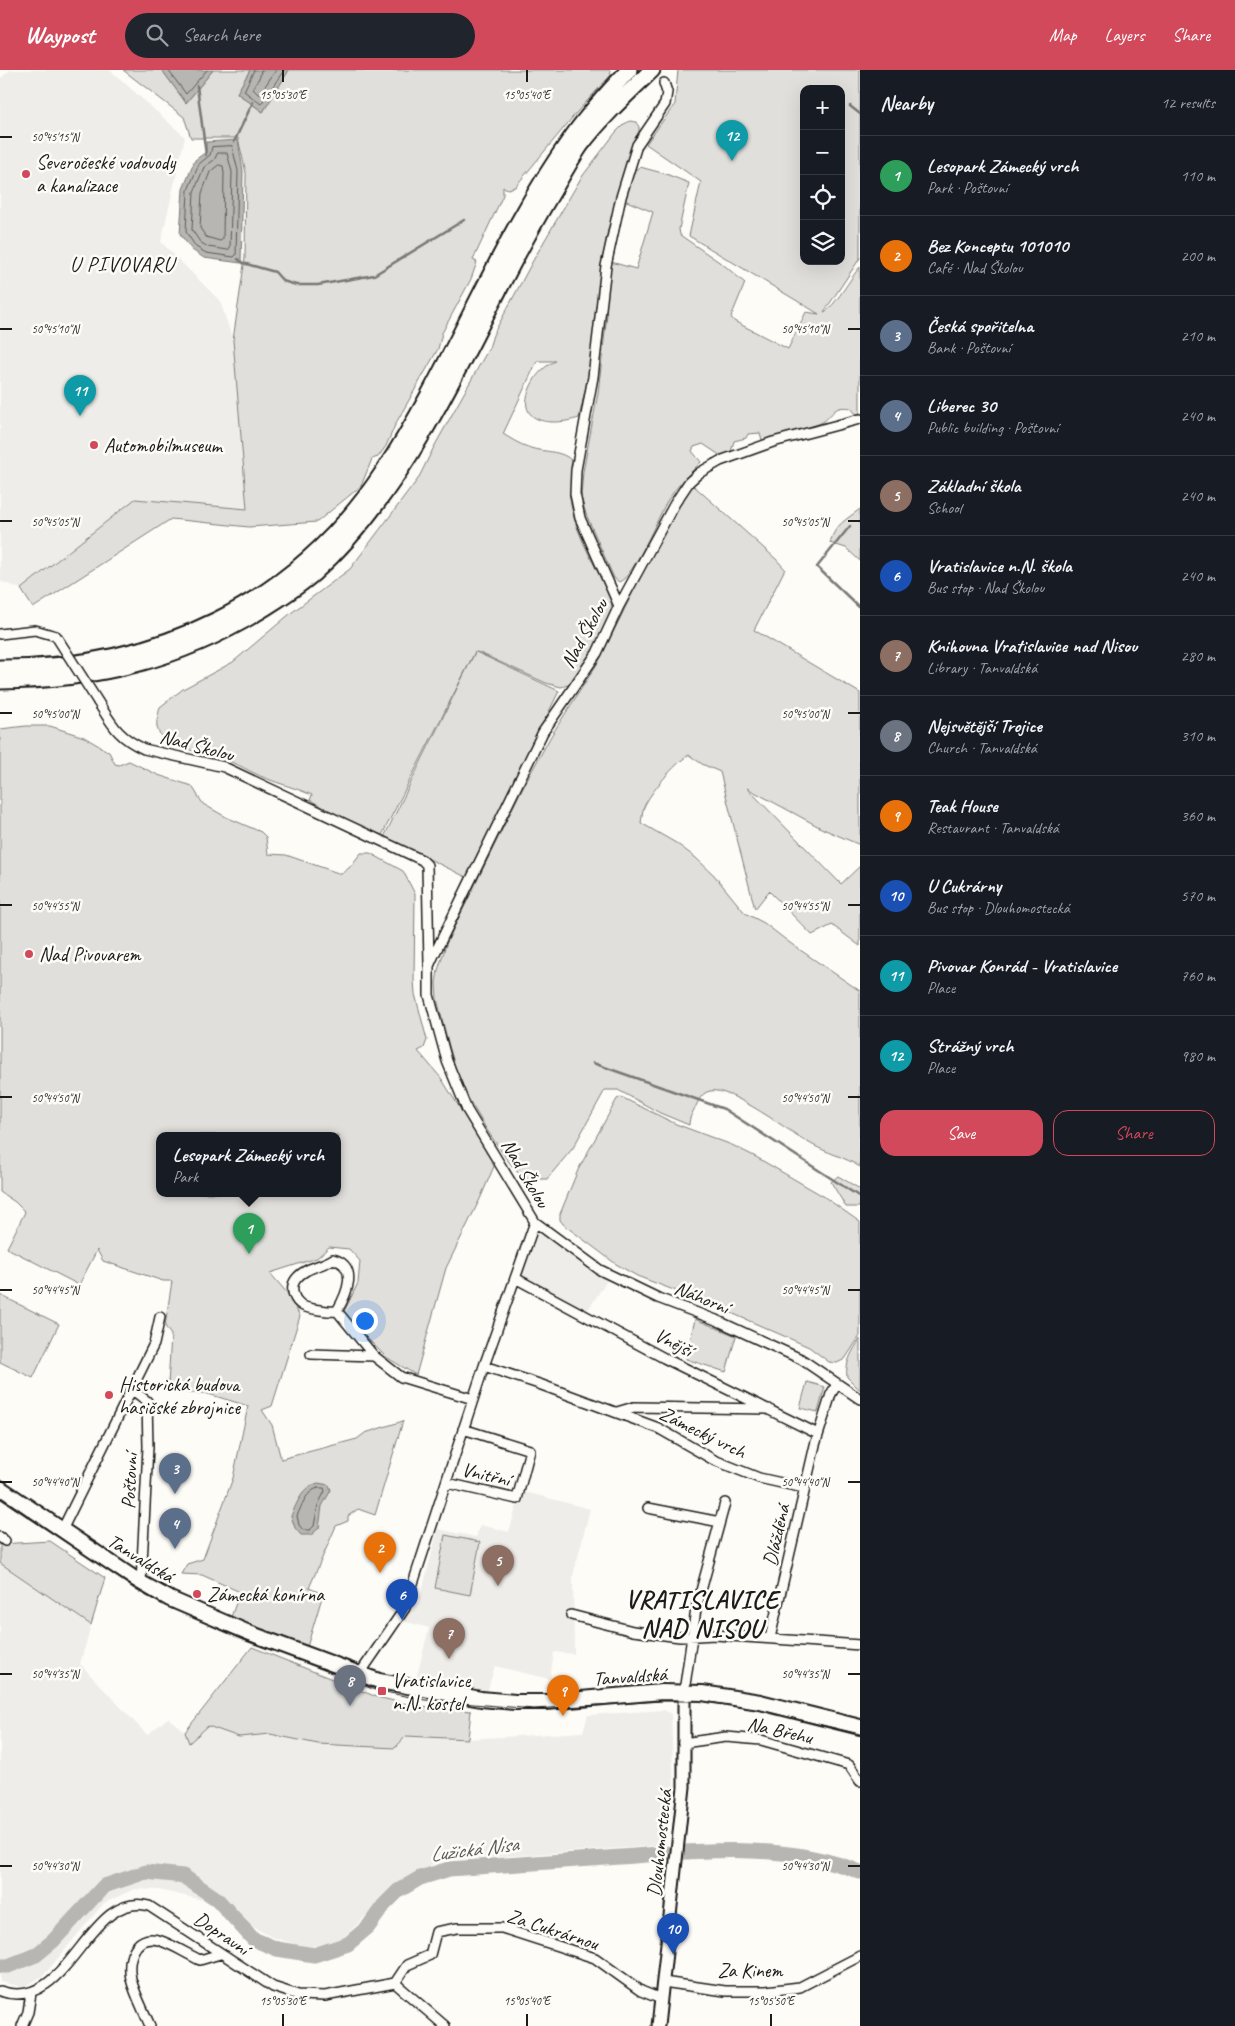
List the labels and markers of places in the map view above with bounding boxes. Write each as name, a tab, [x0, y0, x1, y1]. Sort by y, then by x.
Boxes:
pin: 12	[716, 120, 748, 161]
place label: Severočeské vodovody a kanalizace	[36, 150, 176, 198]
marker: Severočeské vodovody a kanalizace	[20, 168, 32, 180]
pin: 11	[64, 375, 96, 416]
place label: Automobilmuseum	[104, 433, 223, 458]
marker: Automobilmuseum	[88, 439, 100, 451]
place label: Nad Pivovarem	[39, 942, 142, 967]
marker: Nad Pivovarem	[23, 948, 35, 960]
pin: 1	[233, 1213, 265, 1254]
place label: Historická budova hasičské zbrojnice	[119, 1372, 242, 1420]
marker: Historická budova hasičské zbrojnice	[103, 1389, 115, 1401]
pin: 3	[159, 1453, 191, 1494]
pin: 4	[159, 1508, 191, 1549]
pin: 2	[364, 1532, 396, 1573]
pin: 5	[482, 1545, 514, 1586]
pin: 6	[386, 1579, 418, 1620]
place label: Zámecká konírna	[207, 1582, 325, 1607]
marker: Zámecká konírna	[191, 1588, 203, 1600]
pin: 7	[433, 1618, 465, 1659]
pin: 8	[334, 1665, 366, 1706]
place label: Vratislavice n.N. kostel	[392, 1668, 472, 1716]
pin: 9	[547, 1675, 579, 1716]
marker: Vratislavice n.N. kostel	[376, 1685, 388, 1697]
pin: 10	[657, 1913, 689, 1954]

